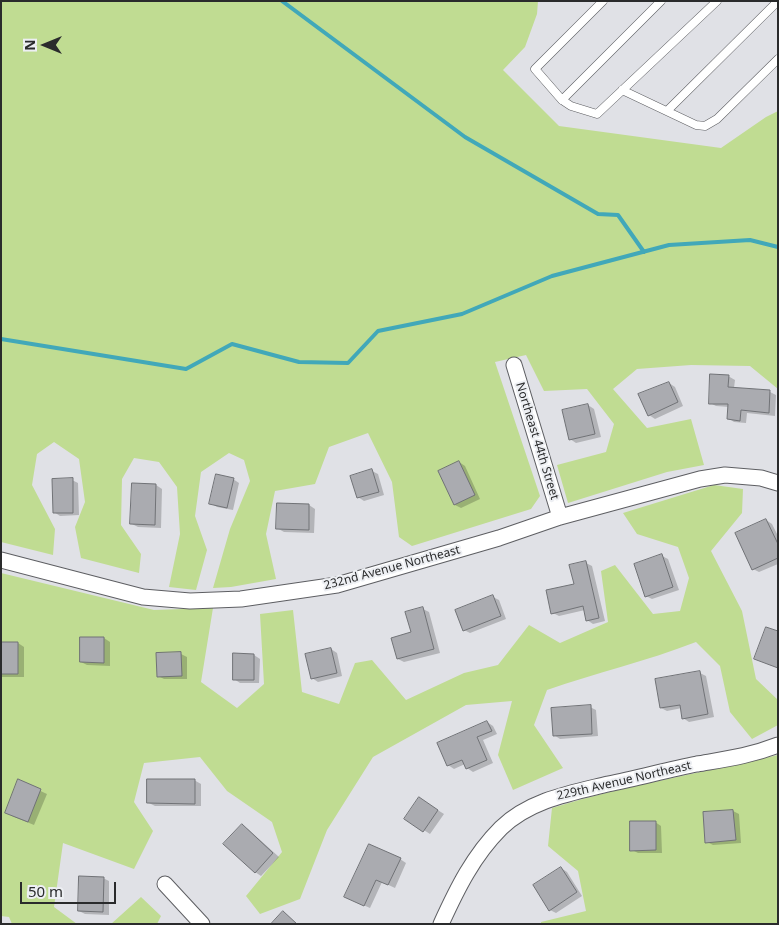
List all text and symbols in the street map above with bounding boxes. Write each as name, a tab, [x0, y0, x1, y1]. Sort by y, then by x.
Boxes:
north arrow	[20, 20, 70, 70]
text: N	[20, 39, 39, 51]
street label: Northeast 44th Street	[512, 381, 562, 501]
street label: 232nd Avenue Northeast	[322, 543, 462, 593]
street label: 229th Avenue Northeast	[555, 759, 693, 803]
scale bar	[22, 872, 119, 904]
text: 50 m	[28, 881, 63, 901]

